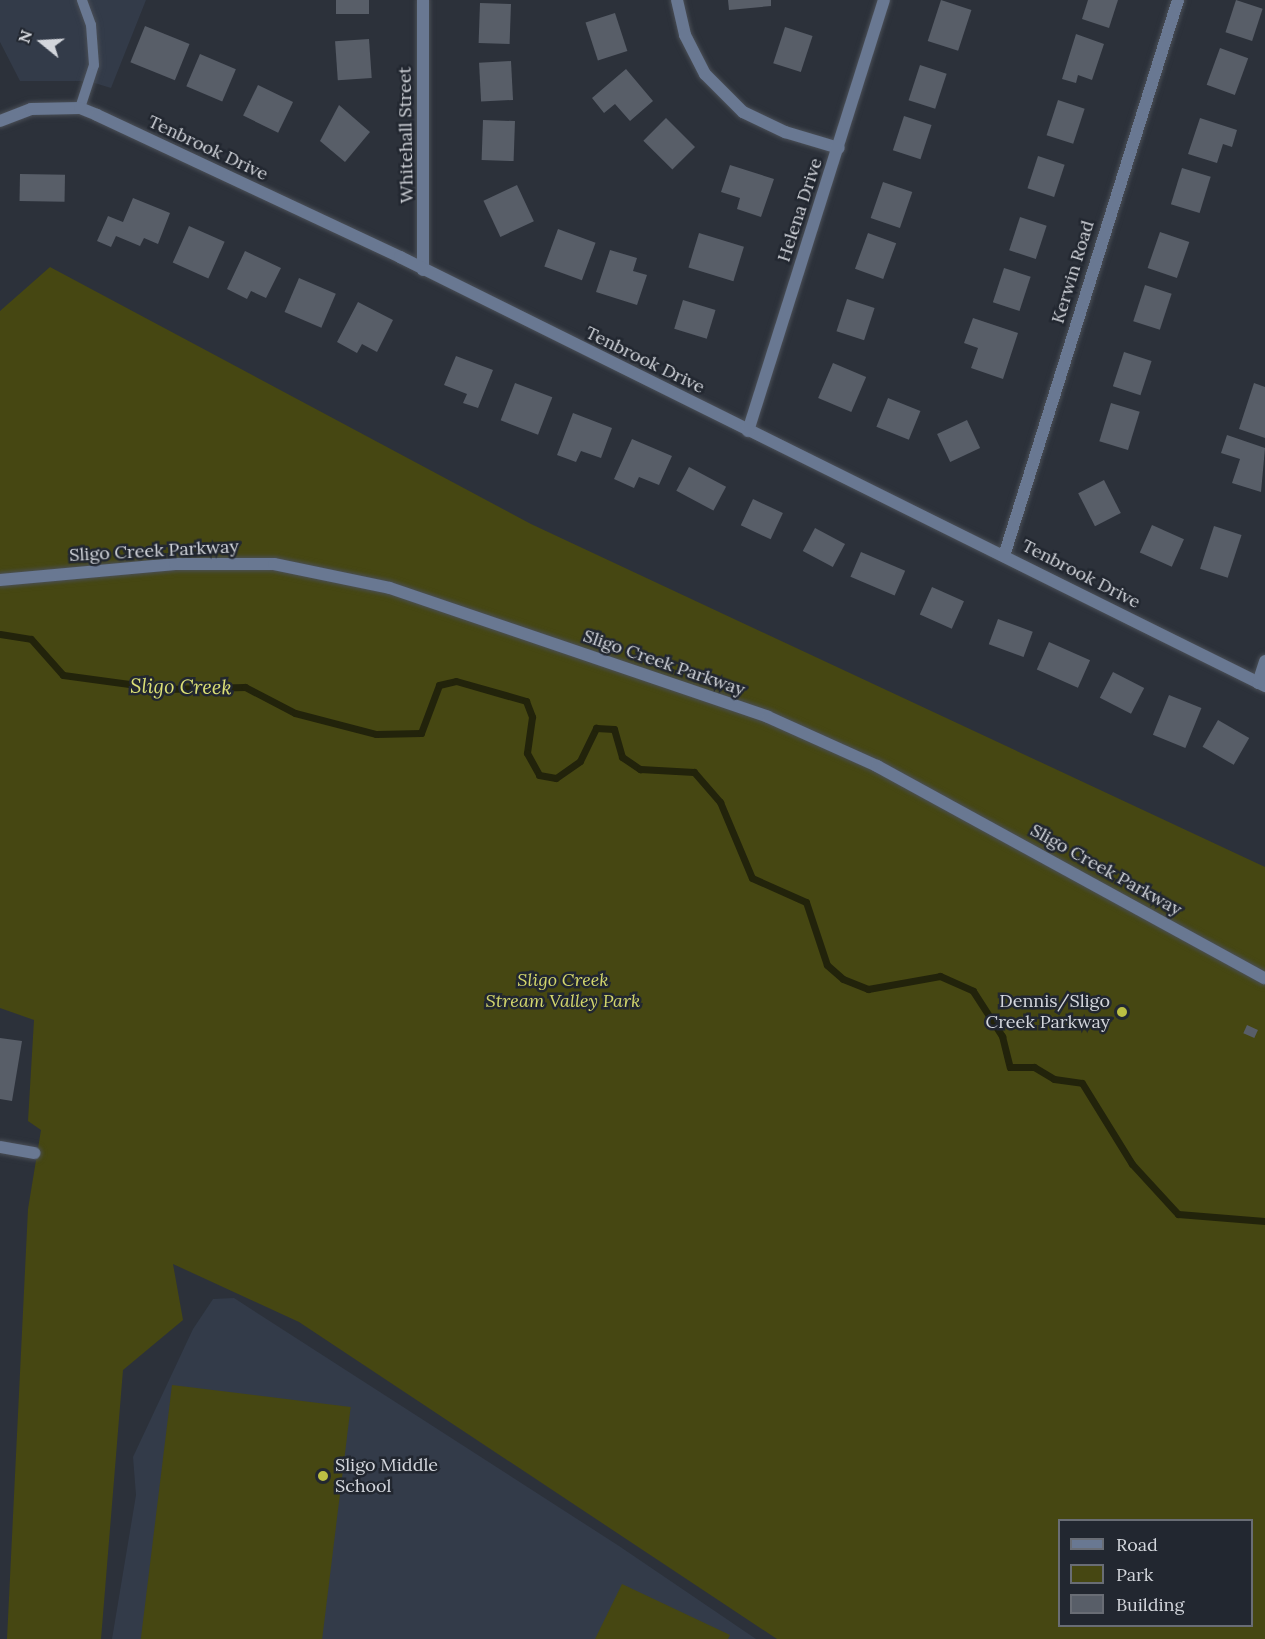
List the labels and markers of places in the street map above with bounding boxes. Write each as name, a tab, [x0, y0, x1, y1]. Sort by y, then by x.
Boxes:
place label: Dennis/Sligo Creek Parkway	[986, 991, 1110, 1034]
marker: Dennis/Sligo Creek Parkway	[1115, 1005, 1129, 1019]
place label: Sligo Middle School	[335, 1455, 438, 1498]
marker: Sligo Middle School	[316, 1469, 330, 1483]

